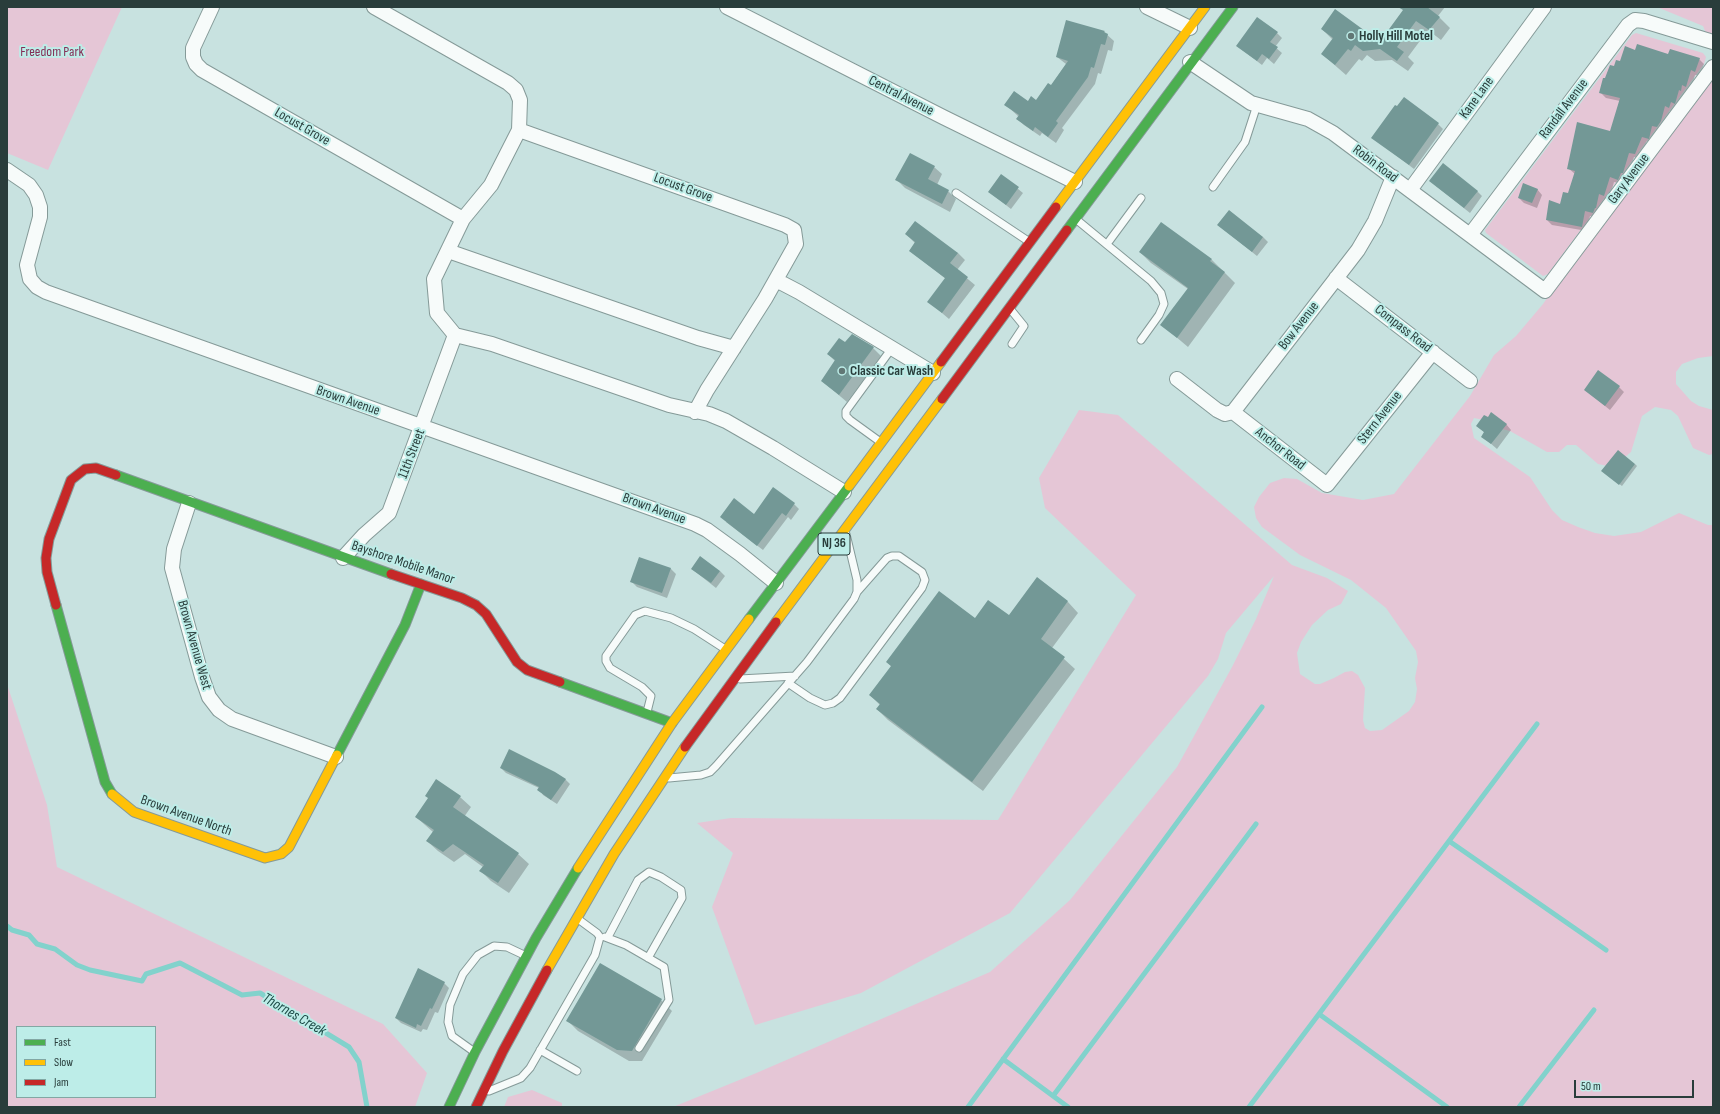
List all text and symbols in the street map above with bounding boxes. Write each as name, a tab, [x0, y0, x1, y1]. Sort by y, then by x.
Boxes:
place label: Holly Hill Motel	[1359, 28, 1433, 44]
marker: Holly Hill Motel	[1346, 31, 1356, 41]
park label: Freedom Park	[20, 44, 84, 60]
street label: Central Avenue	[866, 72, 936, 120]
street label: Kane Lane	[1456, 74, 1498, 122]
street label: Randall Avenue	[1536, 76, 1592, 142]
street label: Locust Grove	[271, 104, 333, 150]
street label: Robin Road	[1349, 142, 1401, 186]
street label: Gary Avenue	[1605, 151, 1653, 207]
street label: Locust Grove	[651, 170, 715, 206]
street label: Bow Avenue	[1275, 299, 1323, 353]
street label: Compass Road	[1371, 301, 1435, 357]
place label: Classic Car Wash	[850, 363, 933, 379]
marker: Classic Car Wash	[837, 366, 847, 376]
street label: Brown Avenue	[314, 382, 382, 420]
street label: Stern Avenue	[1354, 388, 1406, 448]
street label: Anchor Road	[1251, 424, 1309, 474]
street label: 11th Street	[395, 427, 429, 481]
street label: Brown Avenue	[620, 490, 688, 528]
road number: NJ 36	[818, 533, 850, 555]
street label: Bayshore Mobile Manor	[349, 537, 457, 589]
street label: Brown Avenue West	[173, 598, 215, 692]
street label: Brown Avenue North	[138, 792, 234, 840]
water label: Thornes Creek	[259, 990, 329, 1040]
legend	[16, 1026, 156, 1098]
text: Fast	[54, 1035, 71, 1050]
text: Slow	[54, 1055, 73, 1070]
scale bar	[1576, 1072, 1696, 1098]
text: Jam	[54, 1075, 69, 1090]
text: 50 m	[1581, 1079, 1601, 1094]

